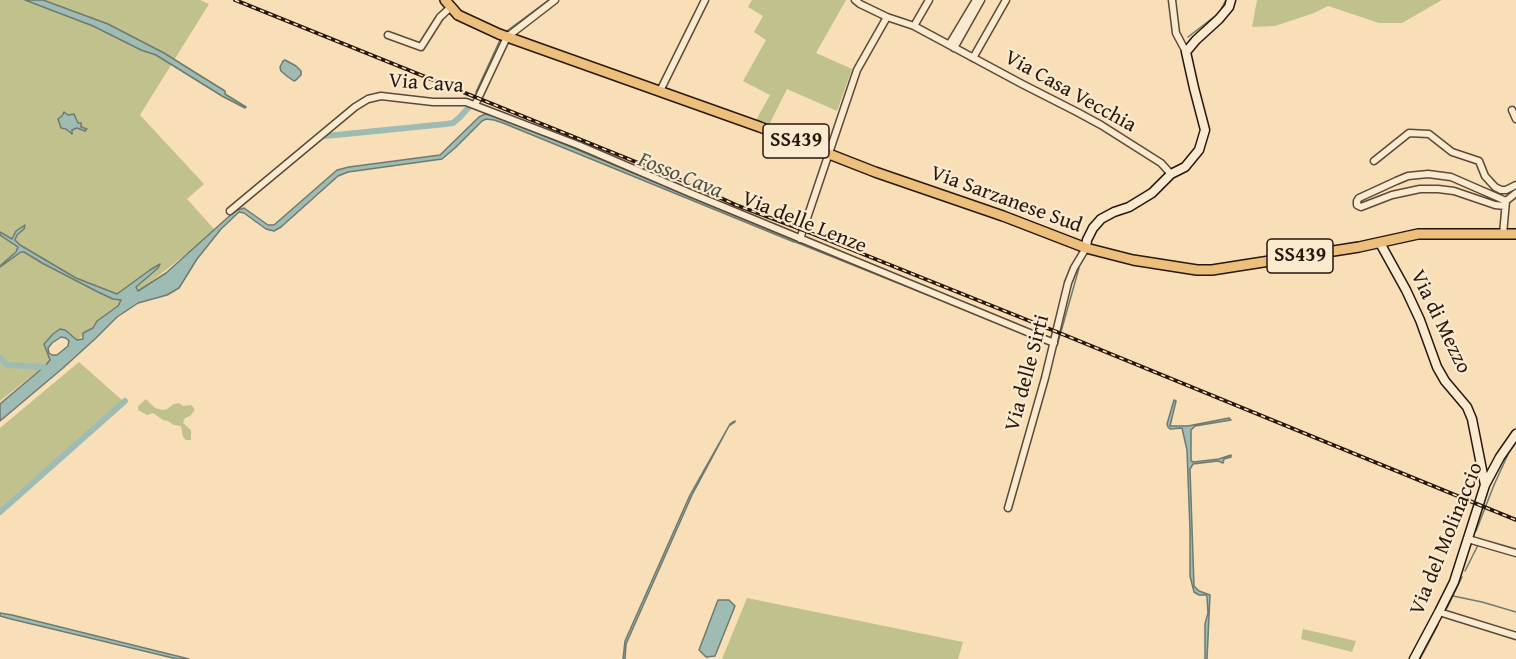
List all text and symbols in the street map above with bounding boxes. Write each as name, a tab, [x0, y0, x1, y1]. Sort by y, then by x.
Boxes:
street label: Via Casa Vecchia	[1000, 45, 1140, 139]
street label: Via Cava	[388, 69, 464, 99]
road number: SS439	[763, 124, 829, 158]
water label: Fosso Cava	[634, 147, 726, 205]
street label: Via Sarzanese Sud	[927, 161, 1085, 239]
street label: Via delle Lenze	[738, 187, 870, 259]
road number: SS439	[1267, 239, 1333, 273]
street label: Via di Mezzo	[1404, 266, 1476, 378]
street label: Via delle Sirti	[1000, 312, 1056, 434]
street label: Via del Molinaccio	[1405, 459, 1489, 619]

